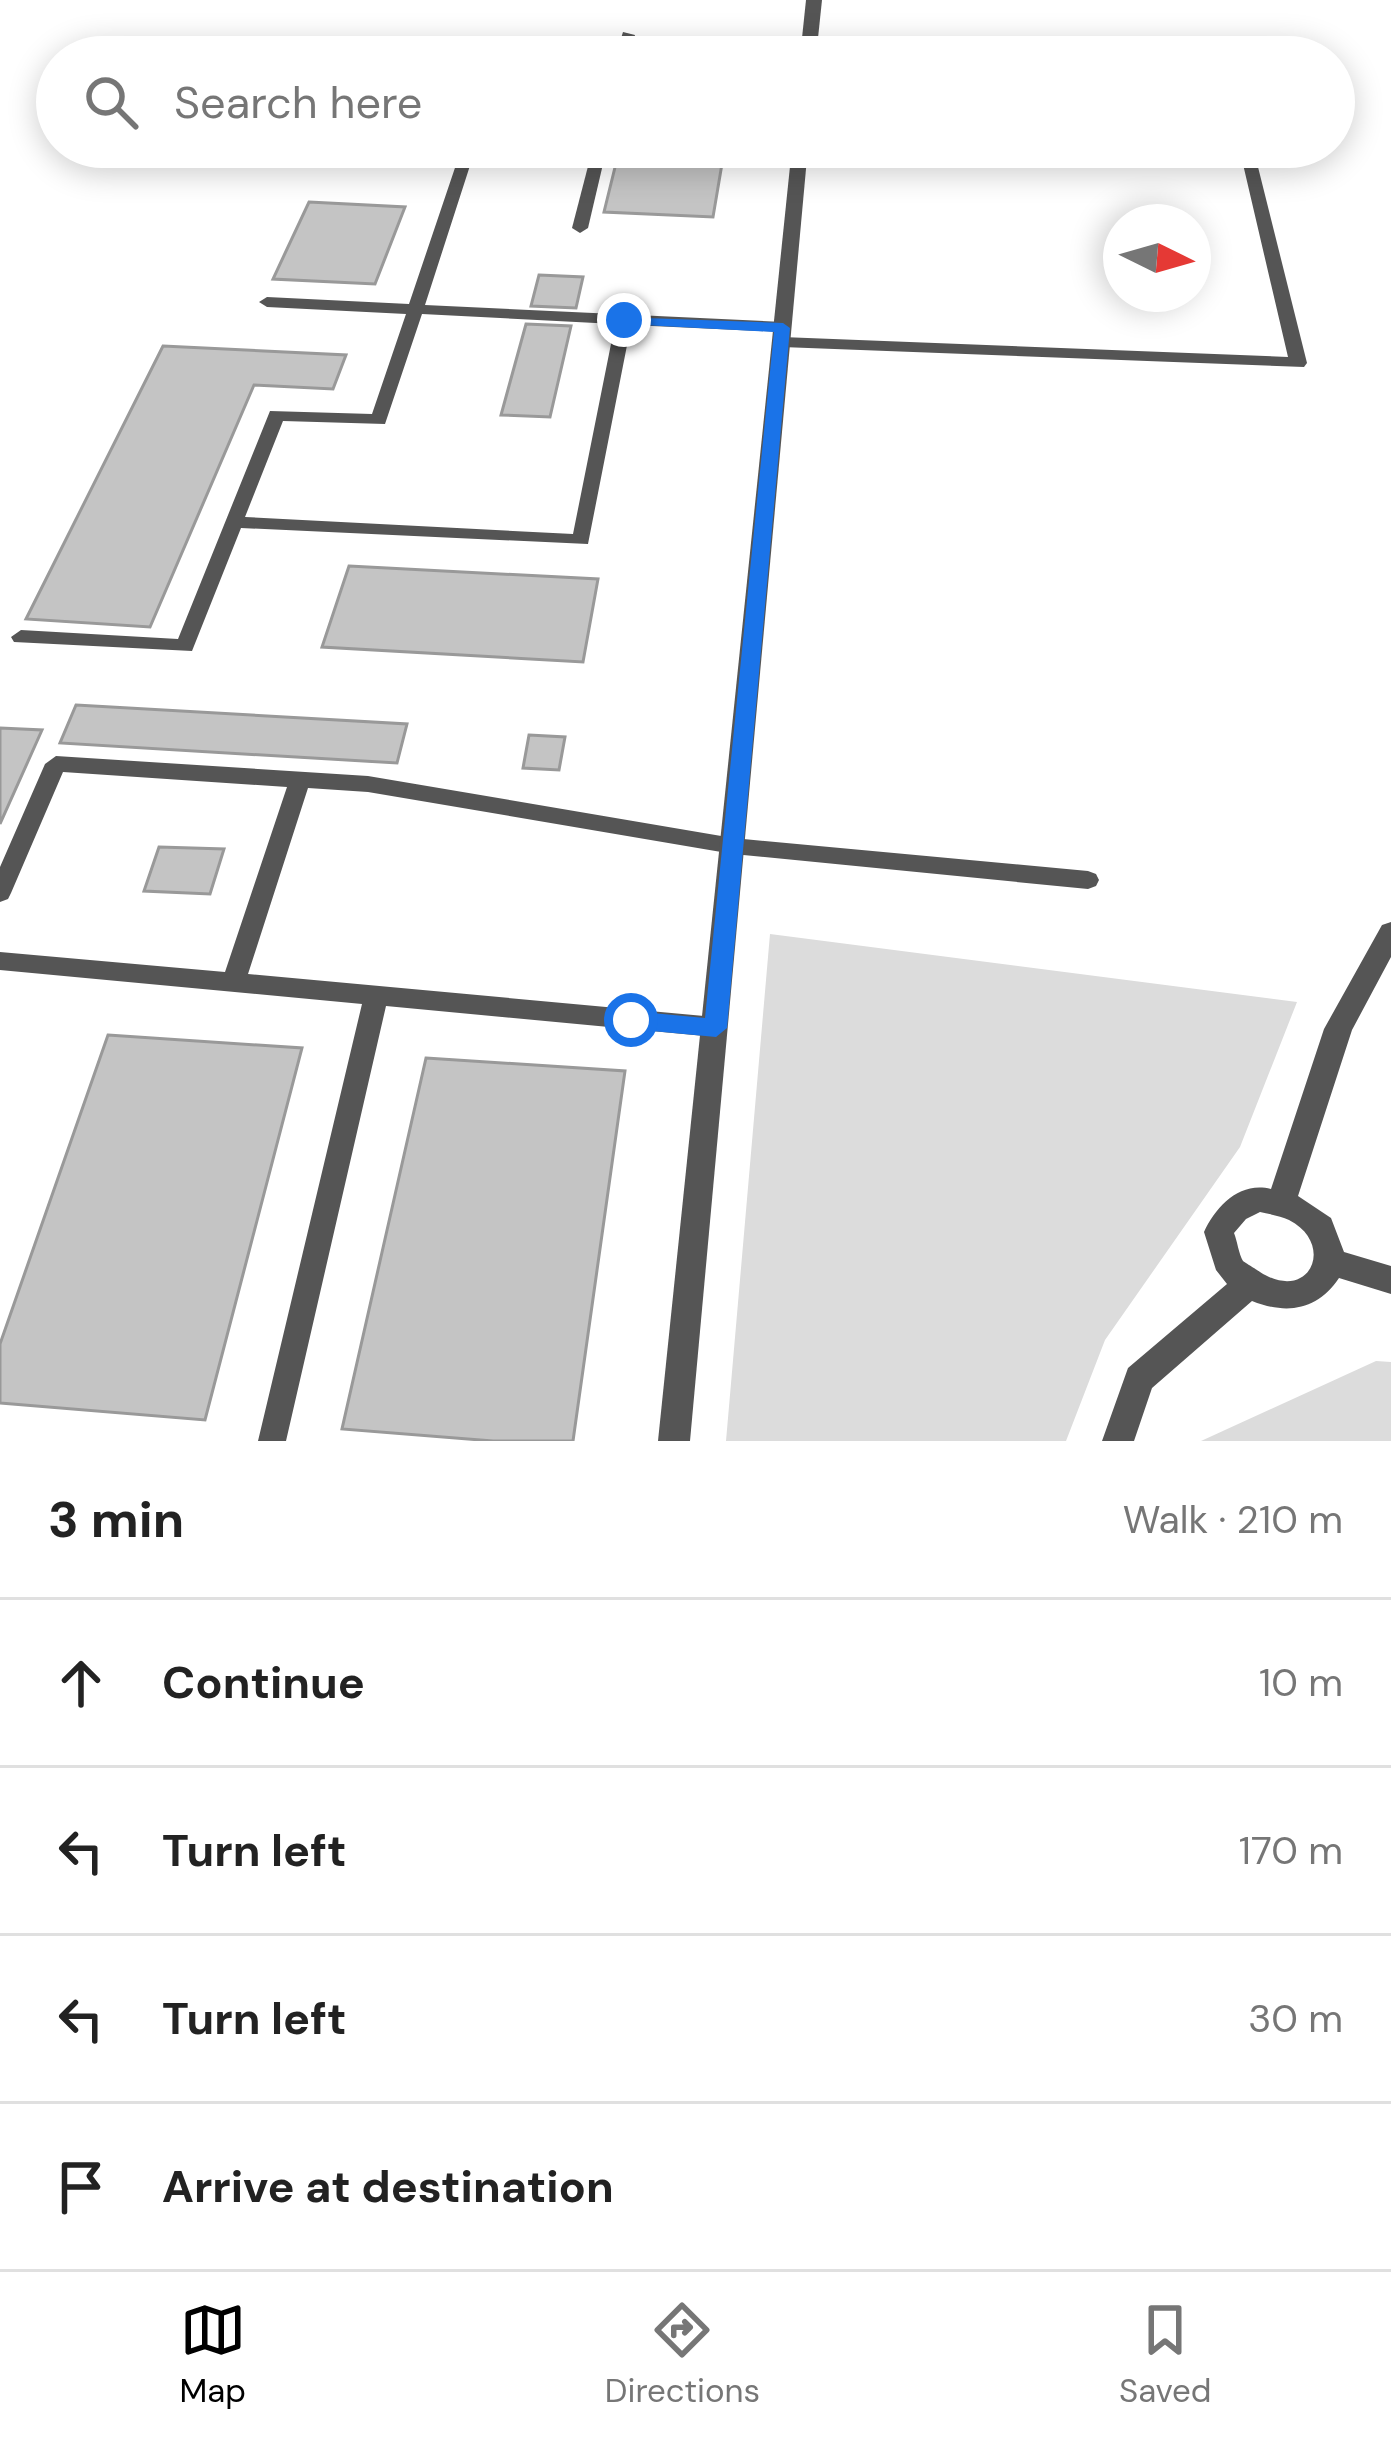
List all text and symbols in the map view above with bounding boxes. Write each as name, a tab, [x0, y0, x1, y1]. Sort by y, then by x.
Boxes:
search box	[36, 36, 1355, 168]
icon: search	[78, 69, 144, 135]
text: Search here	[174, 73, 422, 132]
north arrow	[1103, 204, 1211, 312]
route end	[597, 293, 651, 347]
route start	[604, 993, 658, 1047]
text: 3 min	[48, 1486, 184, 1553]
text: Walk · 210 m	[1123, 1494, 1343, 1545]
icon: ahead	[48, 1650, 114, 1716]
text: Continue	[162, 1653, 365, 1712]
text: 10 m	[1259, 1657, 1343, 1708]
icon: left	[48, 1818, 114, 1884]
text: Turn left	[162, 1821, 346, 1880]
text: 170 m	[1239, 1825, 1343, 1876]
icon: left	[48, 1986, 114, 2052]
text: Turn left	[162, 1989, 346, 2048]
text: 30 m	[1248, 1993, 1343, 2044]
icon: arrive	[48, 2154, 114, 2220]
text: Arrive at destination	[162, 2157, 614, 2216]
tab: Map	[179, 2297, 246, 2412]
tab: Directions	[605, 2297, 760, 2412]
tab: Saved	[1119, 2297, 1212, 2412]

